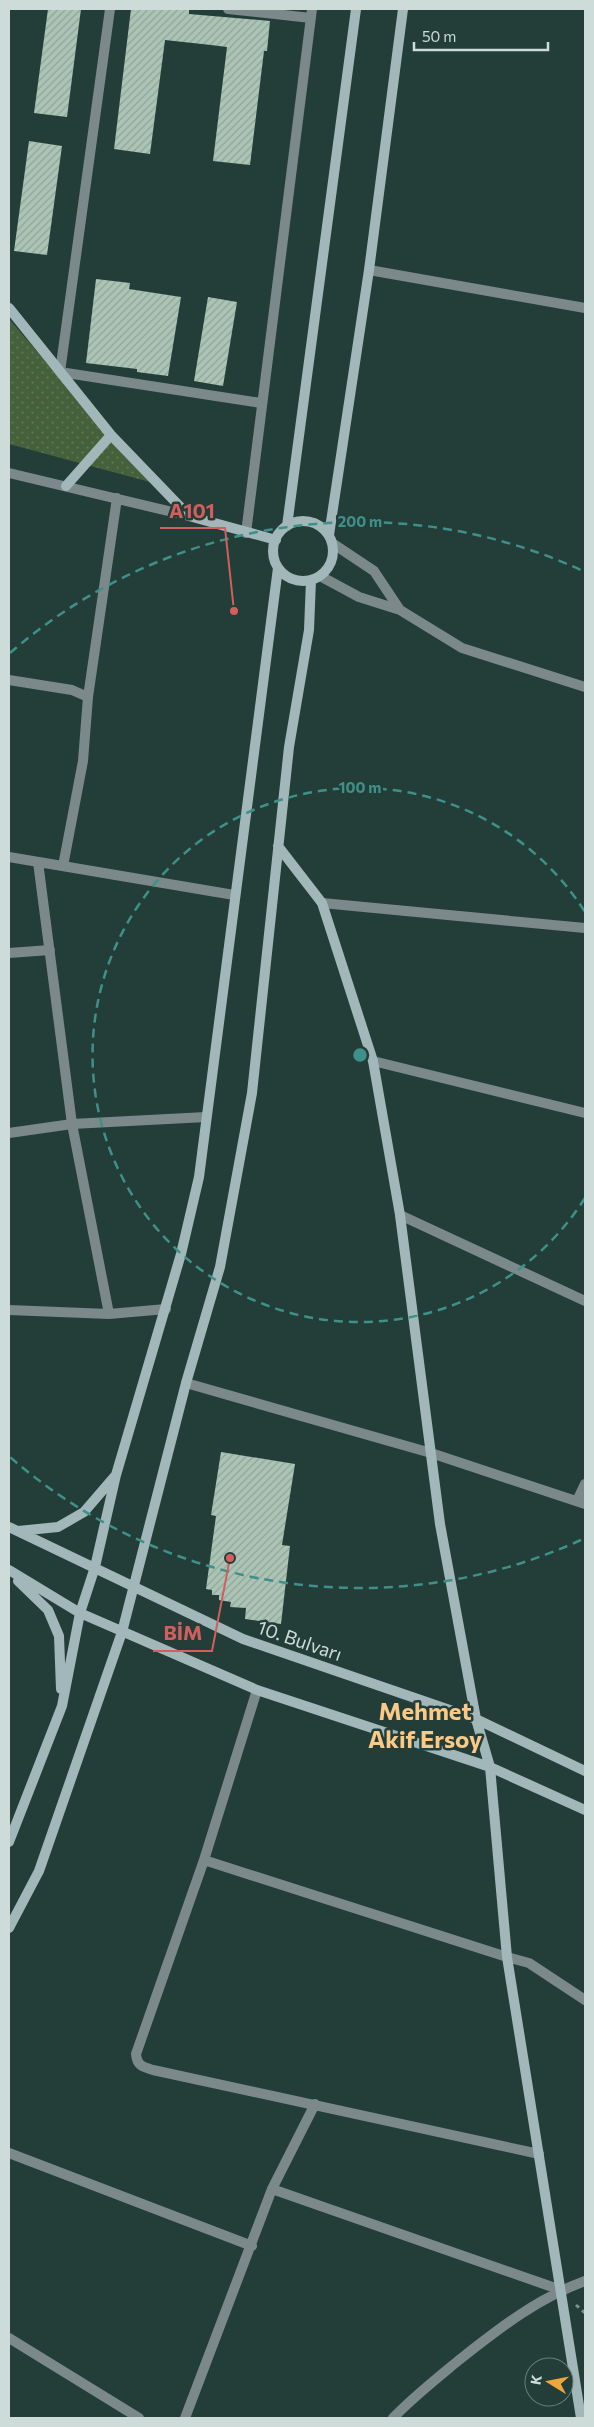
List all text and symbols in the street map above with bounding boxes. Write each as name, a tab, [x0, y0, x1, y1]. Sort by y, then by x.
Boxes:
scale bar	[414, 20, 548, 52]
text: 50 m	[422, 27, 456, 45]
callout: A101	[160, 493, 225, 528]
text: A101	[169, 498, 215, 522]
text: 200 m	[338, 512, 382, 530]
text: 100 m	[339, 778, 381, 796]
centre of rings	[351, 1046, 369, 1064]
street label: 10. Bulvarı	[255, 1615, 345, 1665]
callout: BİM	[153, 1616, 212, 1651]
text: BİM	[164, 1620, 202, 1644]
district label: Mehmet Akif Ersoy	[368, 1696, 482, 1753]
north arrow	[524, 2357, 574, 2407]
text: K	[526, 2373, 545, 2386]

